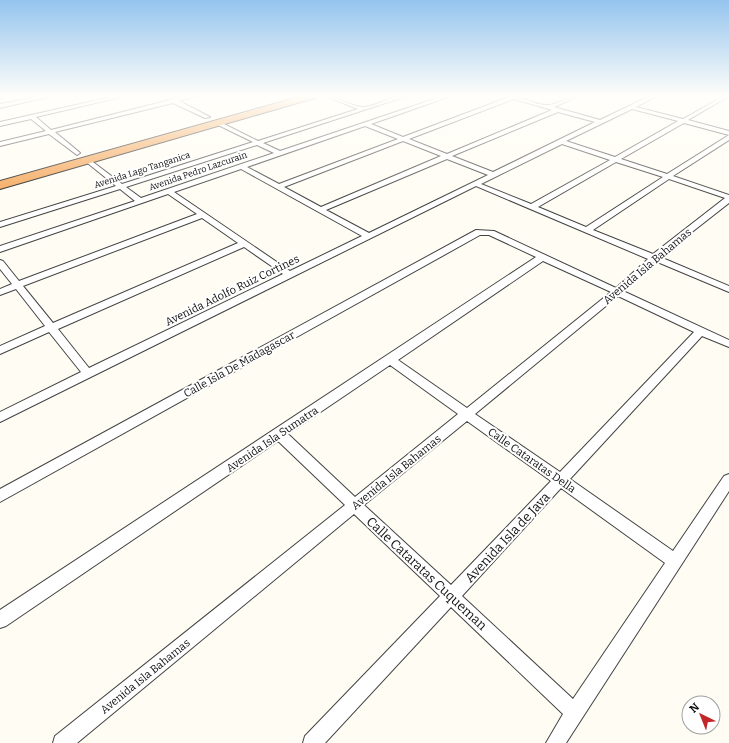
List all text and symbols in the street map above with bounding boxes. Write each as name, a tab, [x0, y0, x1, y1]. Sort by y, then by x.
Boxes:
street label: Avenida Pedro Lazcurain	[148, 149, 249, 193]
street label: Avenida Lago Tanganica	[93, 150, 191, 190]
street label: Avenida Isla Bahamas	[600, 226, 694, 307]
street label: Avenida Adolfo Ruiz Cortines	[163, 252, 301, 329]
street label: Calle Isla De Madagascar	[181, 328, 297, 400]
street label: Avenida Isla Sumatra	[224, 404, 321, 475]
street label: Calle Cataratas Della	[485, 425, 578, 496]
street label: Avenida Isla Bahamas	[349, 432, 444, 512]
street label: Avenida Isla de Java	[462, 489, 553, 585]
street label: Calle Cataratas Cuqueman	[363, 514, 490, 634]
street label: Avenida Isla Bahamas	[98, 636, 193, 716]
north arrow	[681, 695, 721, 735]
text: N	[687, 700, 702, 716]

